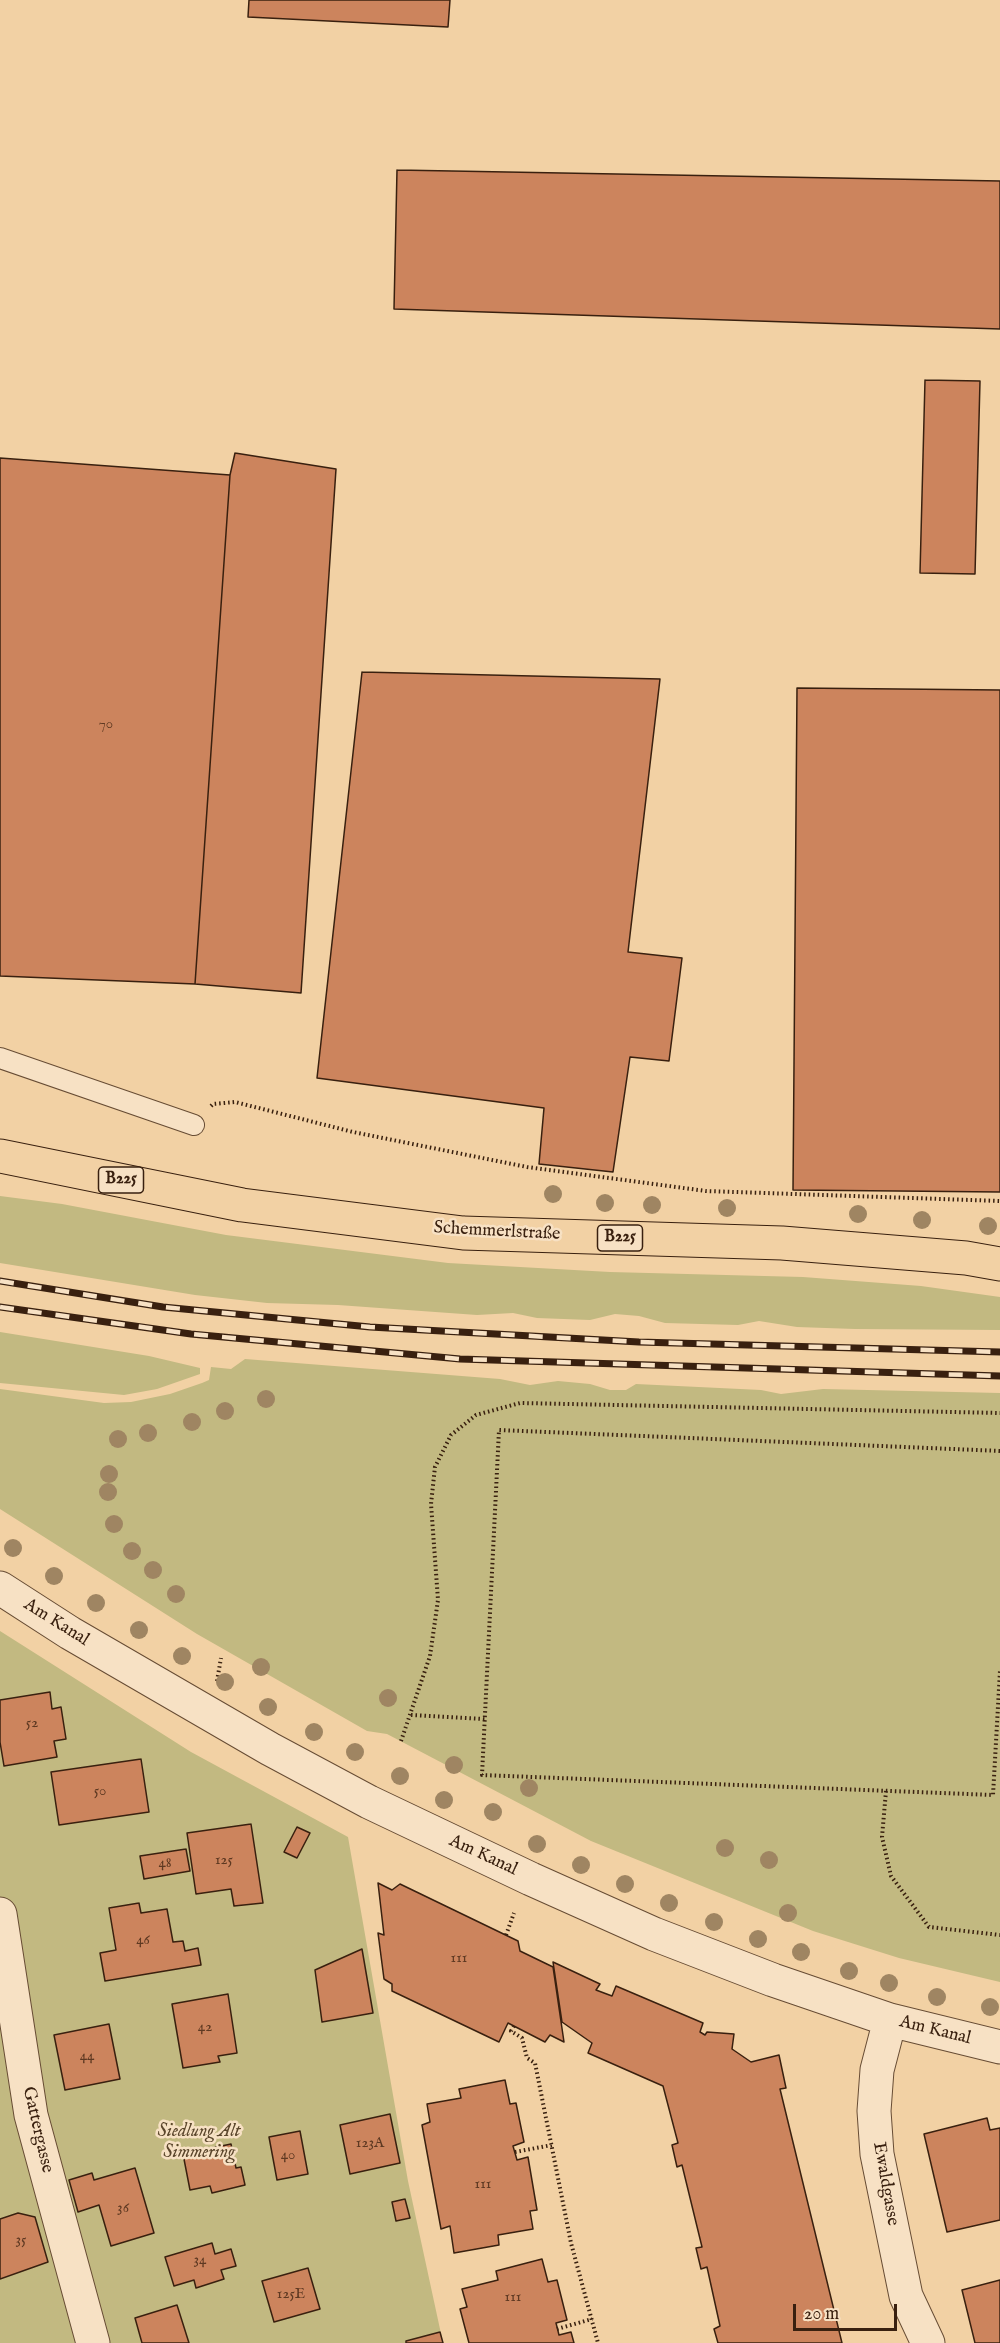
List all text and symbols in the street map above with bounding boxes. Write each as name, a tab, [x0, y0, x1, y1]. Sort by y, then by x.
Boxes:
house number: 70	[99, 716, 113, 734]
road number: B225	[98, 1167, 144, 1193]
street label: Schemmerlstraße	[433, 1218, 561, 1246]
road number: B225	[598, 1225, 642, 1251]
street label: Am Kanal	[19, 1594, 93, 1652]
house number: 52	[26, 1715, 38, 1733]
house number: 50	[94, 1783, 106, 1801]
street label: Am Kanal	[445, 1831, 521, 1881]
house number: 125	[215, 1852, 233, 1870]
house number: 48	[158, 1855, 172, 1873]
house number: 46	[136, 1932, 150, 1950]
house number: 111	[451, 1950, 467, 1968]
street label: Am Kanal	[897, 2012, 973, 2050]
house number: 42	[198, 2019, 212, 2037]
house number: 44	[80, 2048, 94, 2066]
street label: Gattergasse	[17, 2085, 57, 2175]
park label: Siedlung Alt Simmering	[158, 2121, 240, 2164]
house number: 123A	[356, 2135, 384, 2153]
street label: Ewaldgasse	[867, 2140, 903, 2228]
house number: 40	[281, 2147, 295, 2165]
house number: 111	[475, 2176, 491, 2194]
house number: 36	[117, 2200, 129, 2218]
house number: 35	[15, 2232, 27, 2250]
house number: 34	[194, 2252, 206, 2270]
house number: 125E	[277, 2286, 305, 2304]
house number: 111	[505, 2289, 521, 2307]
scale bar	[796, 2292, 900, 2330]
text: 20 m	[804, 2303, 839, 2326]

